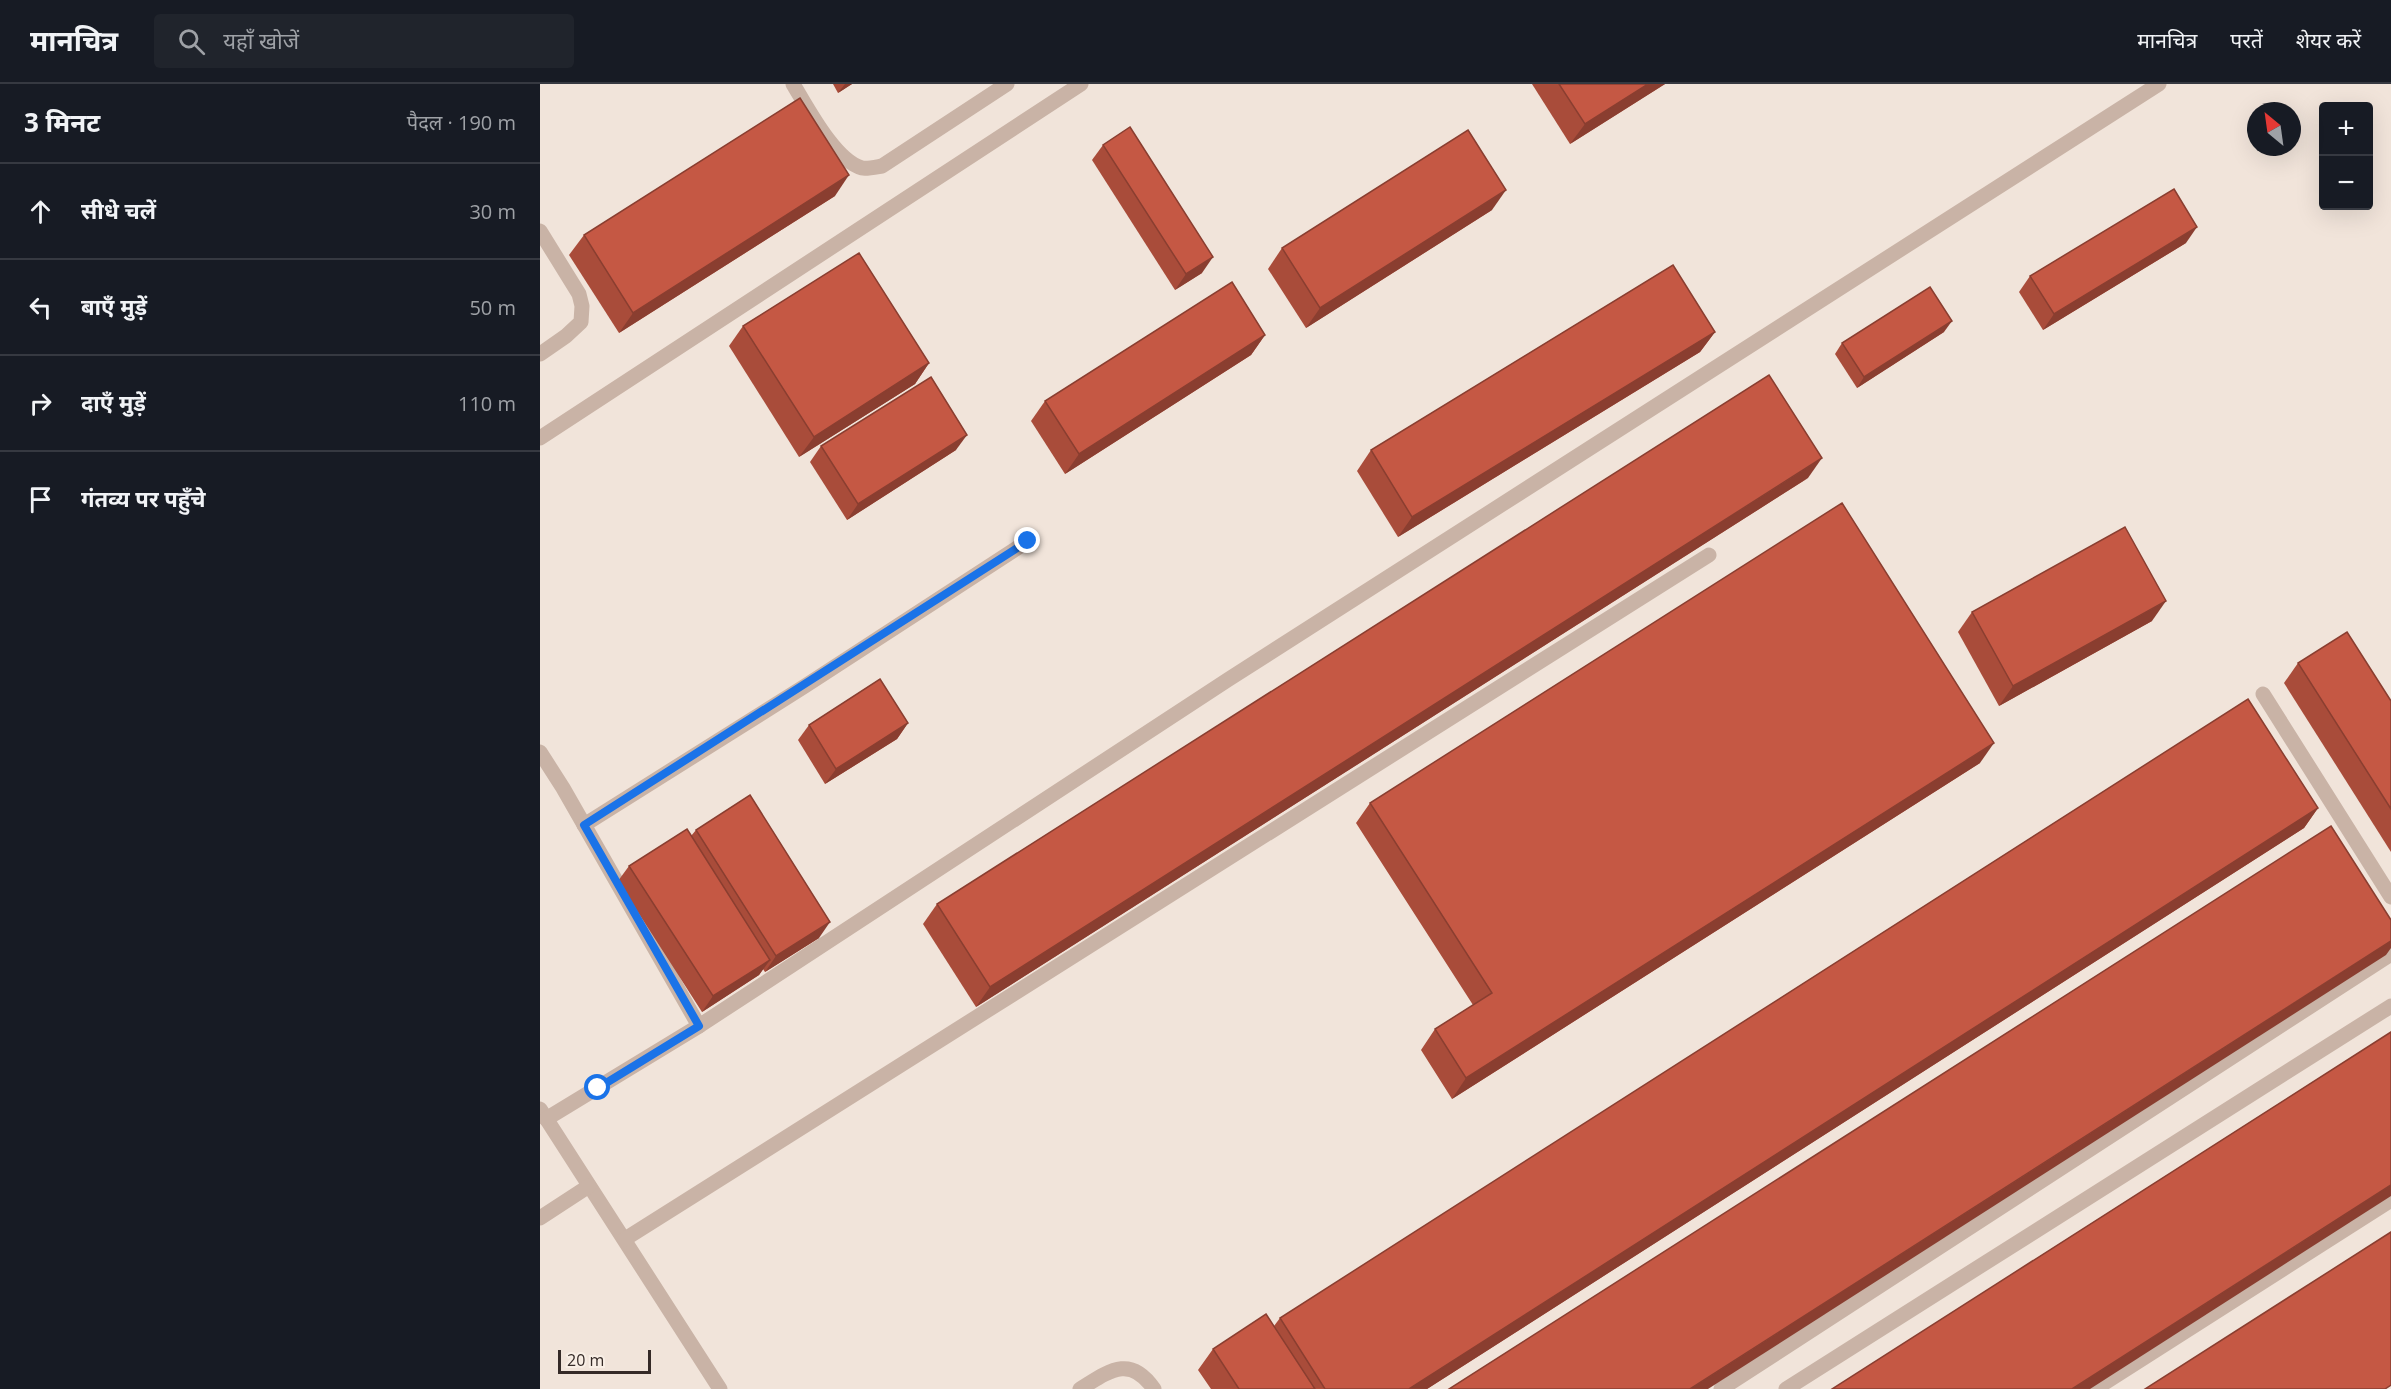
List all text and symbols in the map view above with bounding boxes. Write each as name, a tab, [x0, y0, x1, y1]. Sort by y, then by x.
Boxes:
search box	[154, 14, 574, 68]
text: मानचित्र	[30, 21, 118, 59]
icon: search	[175, 25, 208, 58]
text: यहाँ खोजें	[223, 25, 299, 55]
text: मानचित्र	[2137, 26, 2197, 54]
text: परतें	[2230, 26, 2263, 54]
text: शेयर करें	[2296, 26, 2361, 54]
north arrow	[2247, 102, 2301, 156]
map controls	[2319, 102, 2373, 210]
button: +	[2319, 102, 2373, 156]
text: 3 मिनट	[24, 104, 100, 140]
text: पैदल · 190 m	[407, 109, 516, 136]
button: −	[2319, 156, 2373, 210]
icon: ahead	[24, 195, 57, 228]
text: सीधे चलें	[81, 195, 156, 225]
text: 30 m	[469, 198, 516, 225]
icon: left	[24, 291, 57, 324]
text: बाएँ मुड़ें	[81, 291, 147, 321]
text: 50 m	[469, 294, 516, 321]
icon: right	[24, 387, 57, 420]
text: दाएँ मुड़ें	[81, 387, 146, 417]
text: 110 m	[458, 390, 516, 417]
icon: arrive	[24, 483, 57, 516]
text: गंतव्य पर पहुँचे	[81, 483, 206, 513]
route end	[1014, 527, 1040, 553]
route start	[584, 1074, 610, 1100]
scale bar	[558, 1347, 651, 1374]
text: 20 m	[567, 1349, 604, 1371]

